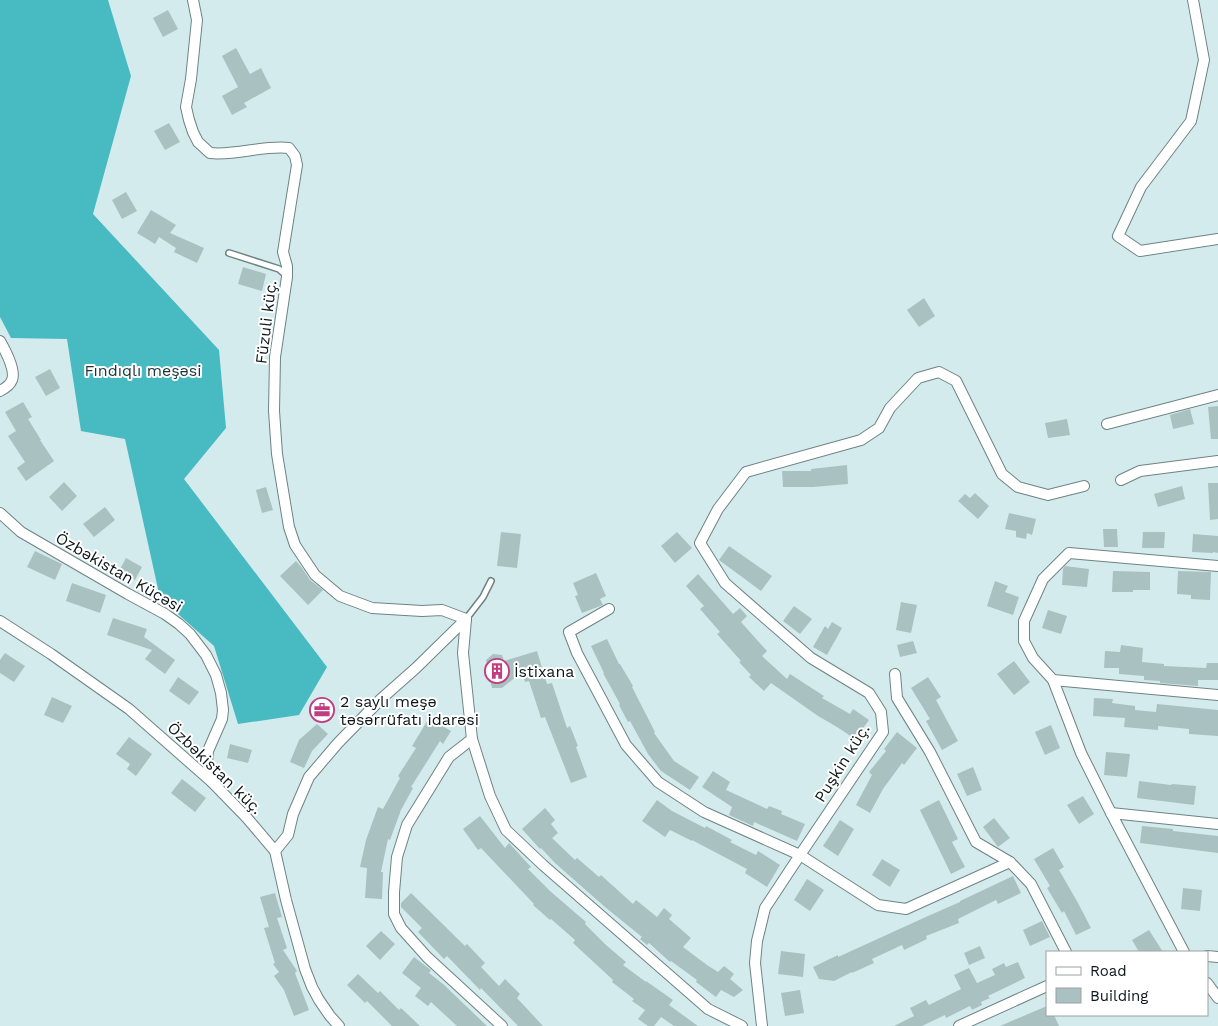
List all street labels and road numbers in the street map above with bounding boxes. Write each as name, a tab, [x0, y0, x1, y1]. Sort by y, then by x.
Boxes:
street label: Füzuli küç.	[251, 279, 281, 365]
street label: Özbəkistan Küçəsi	[52, 528, 186, 616]
street label: Özbəkistan küç.	[164, 718, 266, 818]
street label: Puşkin küç.	[810, 720, 874, 806]

